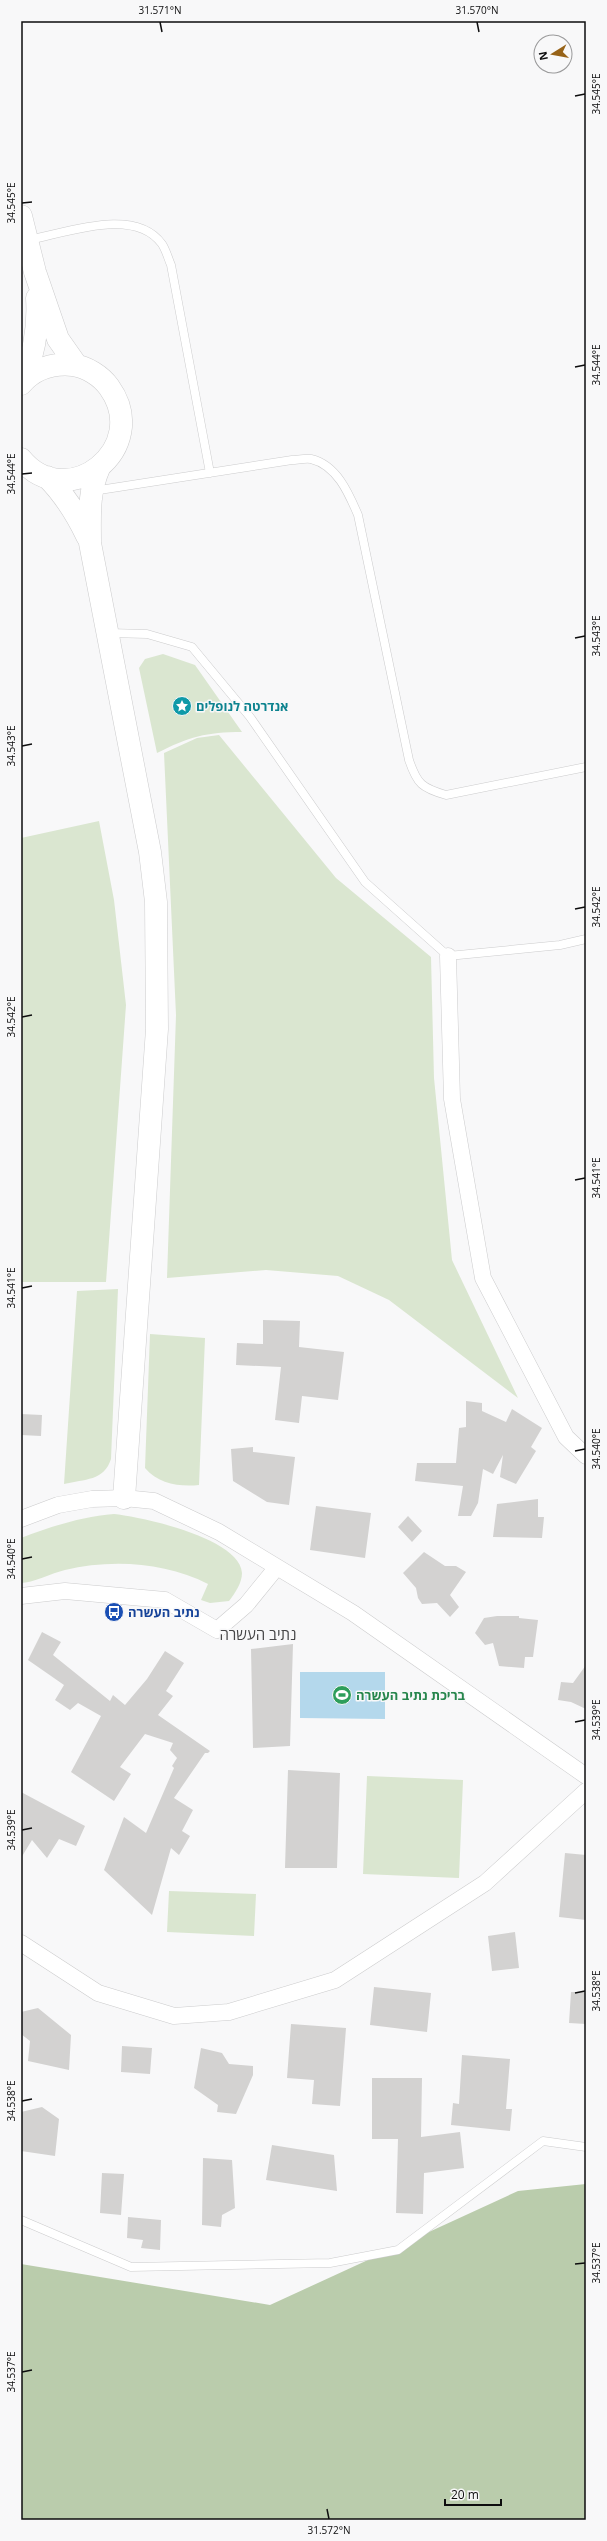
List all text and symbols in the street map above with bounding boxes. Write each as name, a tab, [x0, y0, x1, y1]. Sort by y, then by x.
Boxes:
text: 31.571°N	[138, 3, 182, 17]
text: 31.570°N	[455, 3, 499, 17]
north arrow	[533, 34, 573, 74]
text: N	[534, 50, 551, 62]
text: 34.545°E	[589, 73, 603, 115]
text: 34.545°E	[4, 182, 18, 224]
text: 34.544°E	[589, 344, 603, 386]
text: 34.544°E	[4, 453, 18, 495]
text: 34.543°E	[589, 615, 603, 657]
place icon: אנדרטה לנופלים	[171, 695, 193, 717]
place label: אנדרטה לנופלים	[196, 697, 288, 715]
text: 34.543°E	[4, 725, 18, 767]
text: 34.542°E	[589, 886, 603, 928]
text: 34.542°E	[4, 996, 18, 1038]
text: 34.541°E	[589, 1157, 603, 1199]
text: 34.541°E	[4, 1267, 18, 1309]
text: 34.540°E	[589, 1428, 603, 1470]
text: 34.540°E	[4, 1538, 18, 1580]
bus stop icon: נתיב העשרה	[103, 1601, 125, 1623]
place label: נתיב העשרה	[128, 1603, 200, 1621]
district label: נתיב העשרה	[219, 1624, 297, 1644]
sports icon: בריכת נתיב העשרה	[331, 1684, 353, 1706]
place label: בריכת נתיב העשרה	[356, 1686, 465, 1704]
text: 34.539°E	[589, 1699, 603, 1741]
text: 34.539°E	[4, 1809, 18, 1851]
text: 34.538°E	[589, 1970, 603, 2012]
text: 34.538°E	[4, 2080, 18, 2122]
text: 34.537°E	[589, 2242, 603, 2284]
text: 34.537°E	[4, 2351, 18, 2393]
scale bar	[445, 2481, 501, 2507]
text: 20 m	[451, 2486, 479, 2503]
text: 31.572°N	[307, 2523, 351, 2537]

